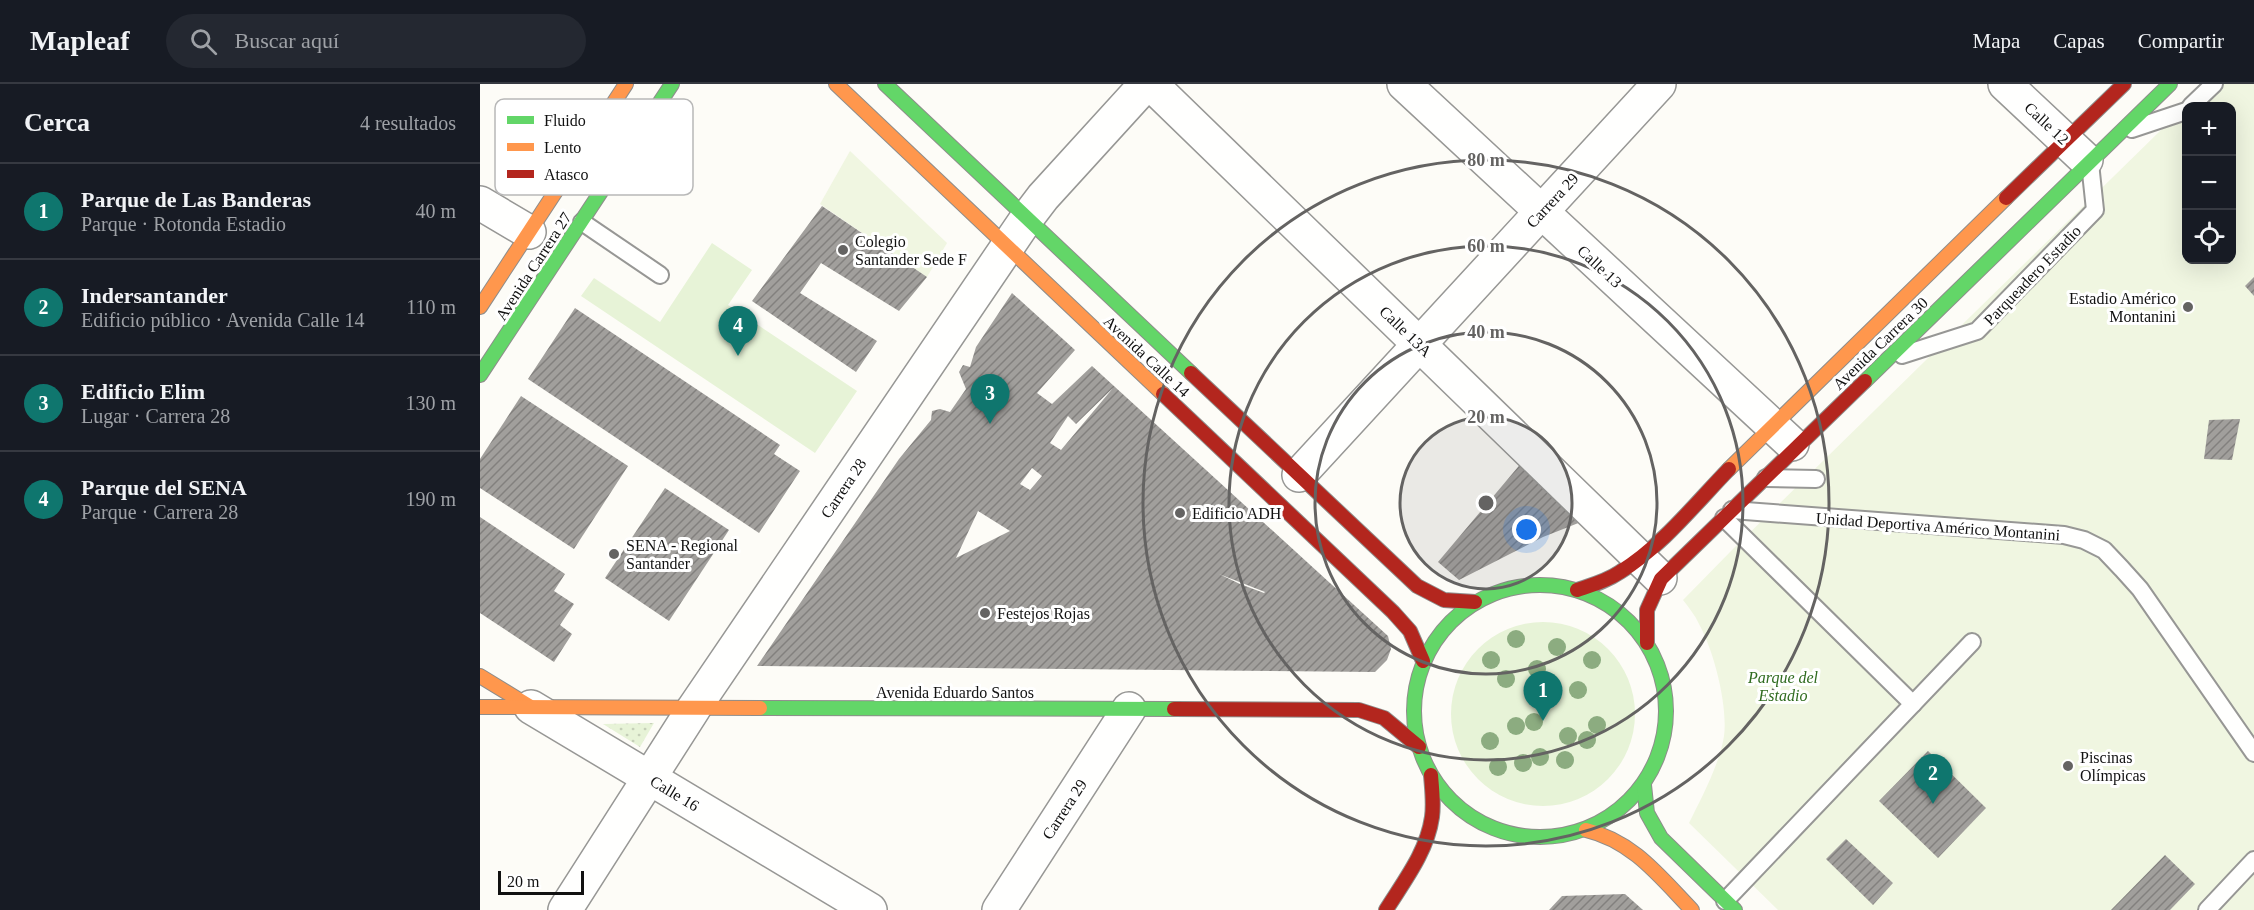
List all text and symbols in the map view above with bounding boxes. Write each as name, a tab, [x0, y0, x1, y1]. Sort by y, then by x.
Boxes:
search box	[166, 14, 586, 68]
text: Mapleaf	[30, 25, 130, 56]
icon: search	[187, 25, 220, 58]
text: Buscar aquí	[235, 28, 339, 53]
text: Mapa	[1973, 29, 2020, 53]
text: Capas	[2053, 29, 2105, 53]
text: Compartir	[2138, 29, 2224, 53]
legend	[495, 99, 693, 195]
street label: Calle 12	[2021, 99, 2072, 148]
map controls	[2182, 102, 2236, 264]
button: +	[2182, 102, 2236, 156]
text: Cerca	[24, 108, 90, 137]
text: 4 resultados	[360, 112, 456, 134]
text: Fluido	[544, 112, 586, 129]
text: Lento	[544, 139, 581, 156]
text: 80 m	[1467, 150, 1505, 170]
button: −	[2182, 156, 2236, 210]
text: Atasco	[544, 166, 588, 183]
street label: Carrera 29	[1523, 170, 1582, 231]
text: Parque de Las Banderas	[81, 187, 311, 212]
text: 1	[39, 200, 49, 222]
text: 40 m	[415, 200, 456, 222]
street label: Avenida Carrera 27	[492, 209, 575, 323]
button: locate	[2182, 210, 2236, 264]
text: Parque · Rotonda Estadio	[81, 213, 286, 235]
street label: Parqueadero Estadio	[1980, 222, 2085, 329]
place label: Colegio Santander Sede F	[855, 233, 967, 268]
text: 60 m	[1467, 236, 1505, 256]
street label: Calle 13	[1574, 242, 1625, 291]
marker: Colegio Santander Sede F	[836, 243, 850, 257]
text: Indersantander	[81, 283, 228, 308]
place label: Estadio Américo Montanini	[2069, 290, 2177, 325]
street label: Avenida Carrera 30	[1829, 294, 1931, 393]
text: 2	[39, 296, 49, 318]
text: 110 m	[406, 296, 456, 318]
marker: Estadio Américo Montanini	[2181, 300, 2195, 314]
street label: Calle 13A	[1376, 303, 1435, 360]
pin: 4	[718, 306, 758, 356]
text: Edificio público · Avenida Calle 14	[81, 309, 364, 331]
street label: Avenida Calle 14	[1100, 312, 1193, 400]
text: 40 m	[1467, 322, 1505, 342]
pin: 3	[970, 374, 1010, 424]
text: Edificio Elim	[81, 379, 205, 404]
text: 3	[39, 392, 49, 414]
text: 130 m	[405, 392, 456, 414]
text: Lugar · Carrera 28	[81, 405, 230, 427]
text: 20 m	[1467, 407, 1505, 427]
street label: Carrera 28	[817, 455, 869, 521]
text: Parque del SENA	[81, 475, 247, 500]
text: 4	[39, 488, 49, 510]
text: 190 m	[405, 488, 456, 510]
centre of rings	[1476, 493, 1496, 513]
text: Parque · Carrera 28	[81, 501, 238, 523]
place label: Edificio ADH	[1192, 505, 1282, 522]
marker: Edificio ADH	[1173, 506, 1187, 520]
street label: Unidad Deportiva Américo Montanini	[1815, 509, 2061, 545]
your location	[1512, 515, 1541, 544]
place label: SENA - Regional Santander	[626, 537, 739, 572]
marker: SENA - Regional Santander	[607, 547, 621, 561]
place label: Festejos Rojas	[997, 605, 1090, 623]
marker: Festejos Rojas	[978, 606, 992, 620]
park label: Parque del Estadio	[1747, 669, 1819, 704]
pin: 1	[1524, 672, 1562, 721]
street label: Avenida Eduardo Santos	[876, 684, 1034, 701]
place label: Piscinas Olímpicas	[2080, 749, 2146, 785]
pin: 2	[1914, 754, 1952, 804]
marker: Piscinas Olímpicas	[2061, 759, 2075, 773]
street label: Calle 16	[647, 772, 702, 815]
street label: Carrera 29	[1039, 776, 1090, 842]
scale bar	[498, 868, 584, 896]
text: 20 m	[507, 873, 539, 890]

